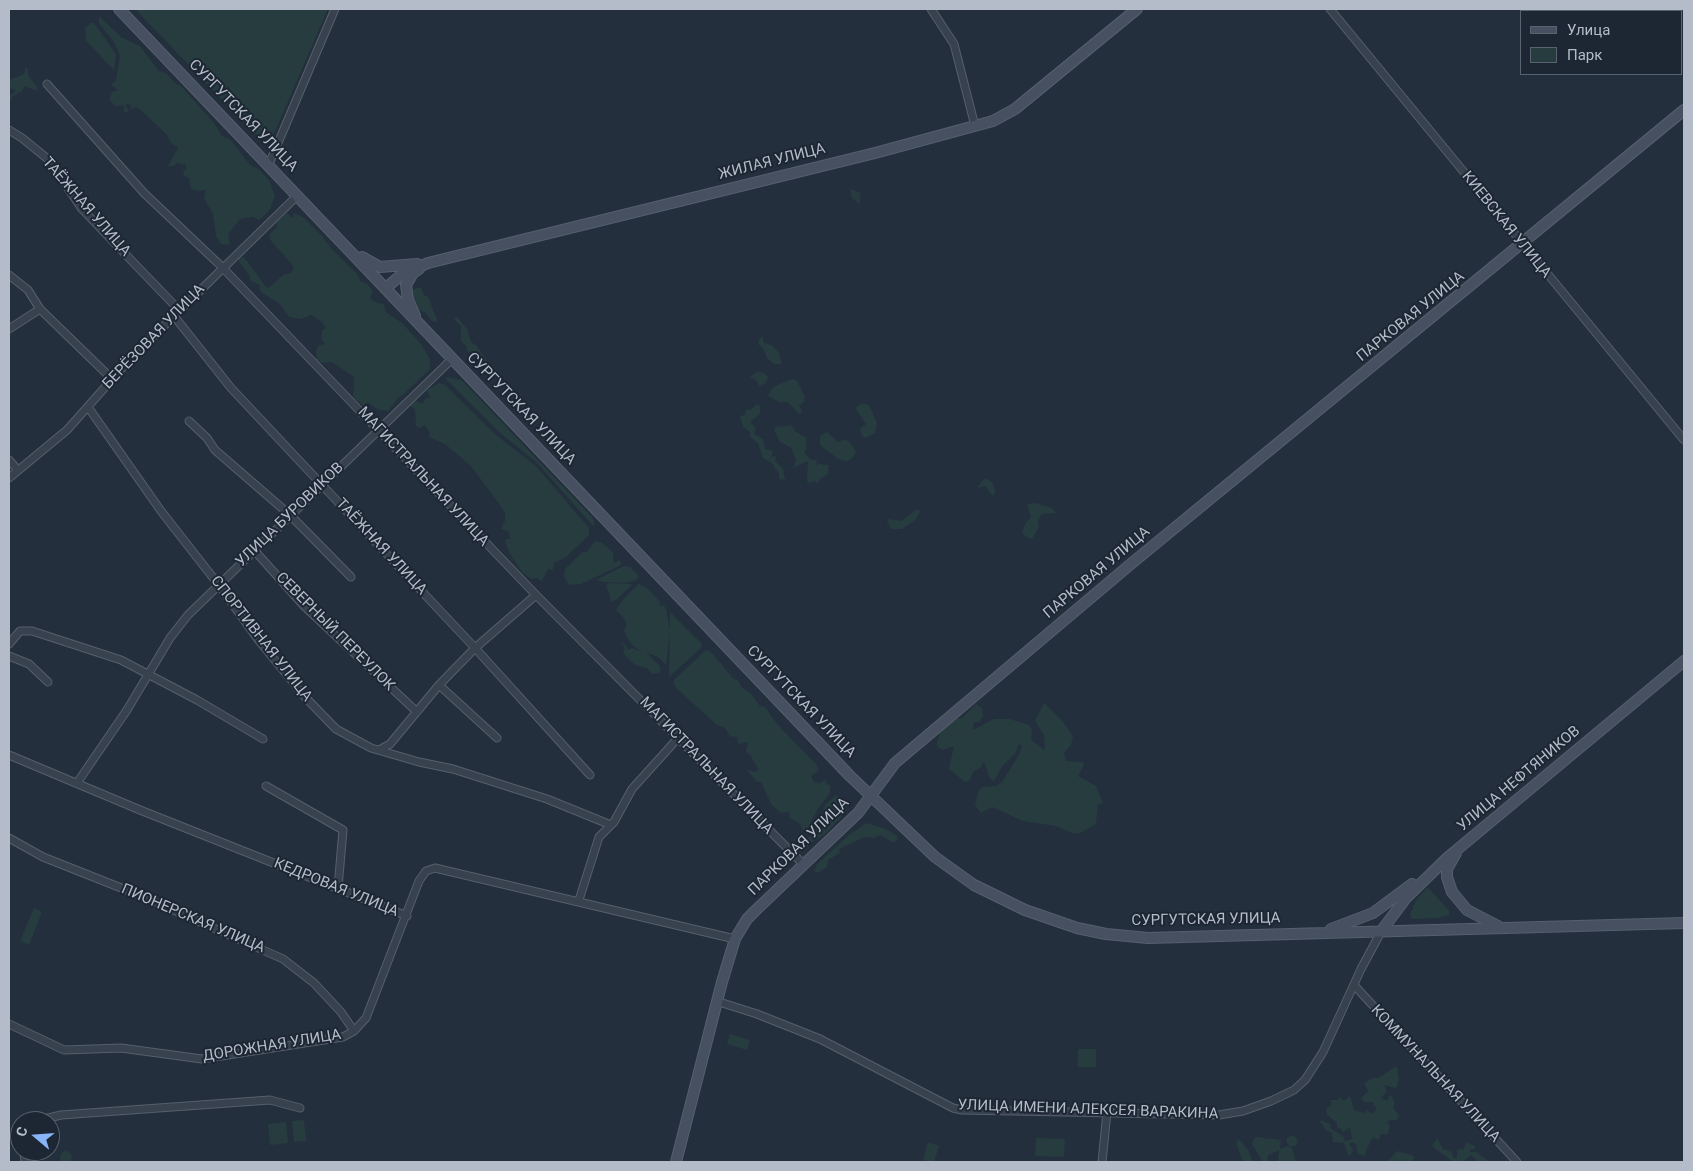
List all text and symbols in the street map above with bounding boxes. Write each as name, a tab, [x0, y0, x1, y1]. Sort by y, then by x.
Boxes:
legend	[1520, 10, 1683, 75]
text: Улица	[1567, 21, 1610, 39]
text: Парк	[1567, 46, 1602, 64]
street label: СУРГУТСКАЯ УЛИЦА	[185, 56, 301, 176]
street label: ЖИЛАЯ УЛИЦА	[717, 140, 827, 184]
street label: ТАЁЖНАЯ УЛИЦА	[38, 154, 134, 260]
street label: КИЕВСКАЯ УЛИЦА	[1457, 168, 1555, 282]
street label: ПАРКОВАЯ УЛИЦА	[1354, 268, 1468, 366]
street label: БЕРЁЗОВАЯ УЛИЦА	[99, 281, 209, 393]
street label: СУРГУТСКАЯ УЛИЦА	[463, 349, 579, 469]
street label: МАГИСТРАЛЬНАЯ УЛИЦА	[354, 404, 492, 550]
street label: УЛИЦА БУРОВИКОВ	[232, 459, 348, 571]
street label: ТАЁЖНАЯ УЛИЦА	[332, 495, 430, 599]
street label: ПАРКОВАЯ УЛИЦА	[1040, 523, 1154, 623]
street label: СЕВЕРНЫЙ ПЕРЕУЛОК	[272, 569, 398, 695]
street label: СПОРТИВНАЯ УЛИЦА	[206, 573, 316, 705]
street label: СУРГУТСКАЯ УЛИЦА	[743, 642, 859, 762]
street label: МАГИСТРАЛЬНАЯ УЛИЦА	[636, 694, 776, 838]
street label: УЛИЦА НЕФТЯНИКОВ	[1454, 722, 1584, 836]
street label: ПАРКОВАЯ УЛИЦА	[745, 794, 853, 900]
street label: КЕДРОВАЯ УЛИЦА	[271, 855, 401, 921]
street label: ПИОНЕРСКАЯ УЛИЦА	[119, 881, 267, 957]
street label: СУРГУТСКАЯ УЛИЦА	[1131, 910, 1281, 930]
street label: КОММУНАЛЬНАЯ УЛИЦА	[1367, 1002, 1503, 1146]
street label: ДОРОЖНАЯ УЛИЦА	[202, 1026, 342, 1066]
street label: УЛИЦА ИМЕНИ АЛЕКСЕЯ ВАРАКИНА	[957, 1096, 1219, 1124]
north arrow	[10, 1111, 60, 1161]
text: С	[13, 1125, 31, 1139]

